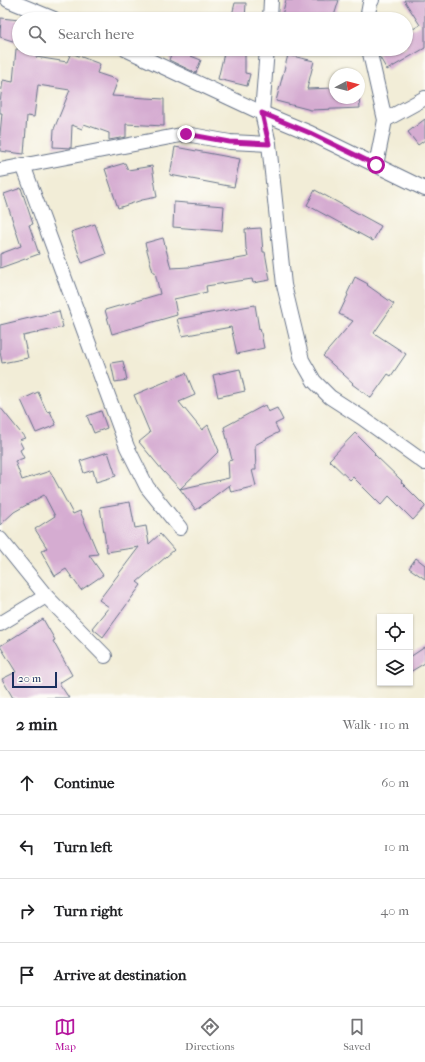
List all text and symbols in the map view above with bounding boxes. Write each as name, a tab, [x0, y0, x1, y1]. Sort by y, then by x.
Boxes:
search box	[12, 12, 413, 56]
icon: search	[26, 23, 48, 45]
text: Search here	[58, 25, 134, 43]
north arrow	[329, 68, 365, 104]
route end	[177, 125, 195, 143]
route start	[367, 156, 385, 174]
map controls	[377, 614, 413, 686]
button: locate	[377, 614, 413, 650]
button: layers	[377, 650, 413, 686]
scale bar	[12, 670, 57, 689]
text: 20 m	[18, 672, 41, 685]
text: 2 min	[16, 714, 57, 734]
text: Walk · 110 m	[343, 717, 409, 732]
icon: ahead	[16, 772, 38, 794]
text: Continue	[54, 774, 114, 792]
text: 60 m	[381, 775, 409, 790]
icon: left	[16, 836, 38, 858]
text: Turn left	[54, 838, 112, 856]
text: 10 m	[384, 839, 409, 854]
icon: right	[16, 900, 38, 922]
text: Turn right	[54, 902, 123, 920]
text: 40 m	[381, 903, 409, 918]
icon: arrive	[16, 964, 38, 986]
text: Arrive at destination	[54, 966, 186, 984]
tab: Map	[54, 1016, 76, 1053]
tab: Directions	[185, 1016, 235, 1053]
tab: Saved	[343, 1016, 371, 1053]

